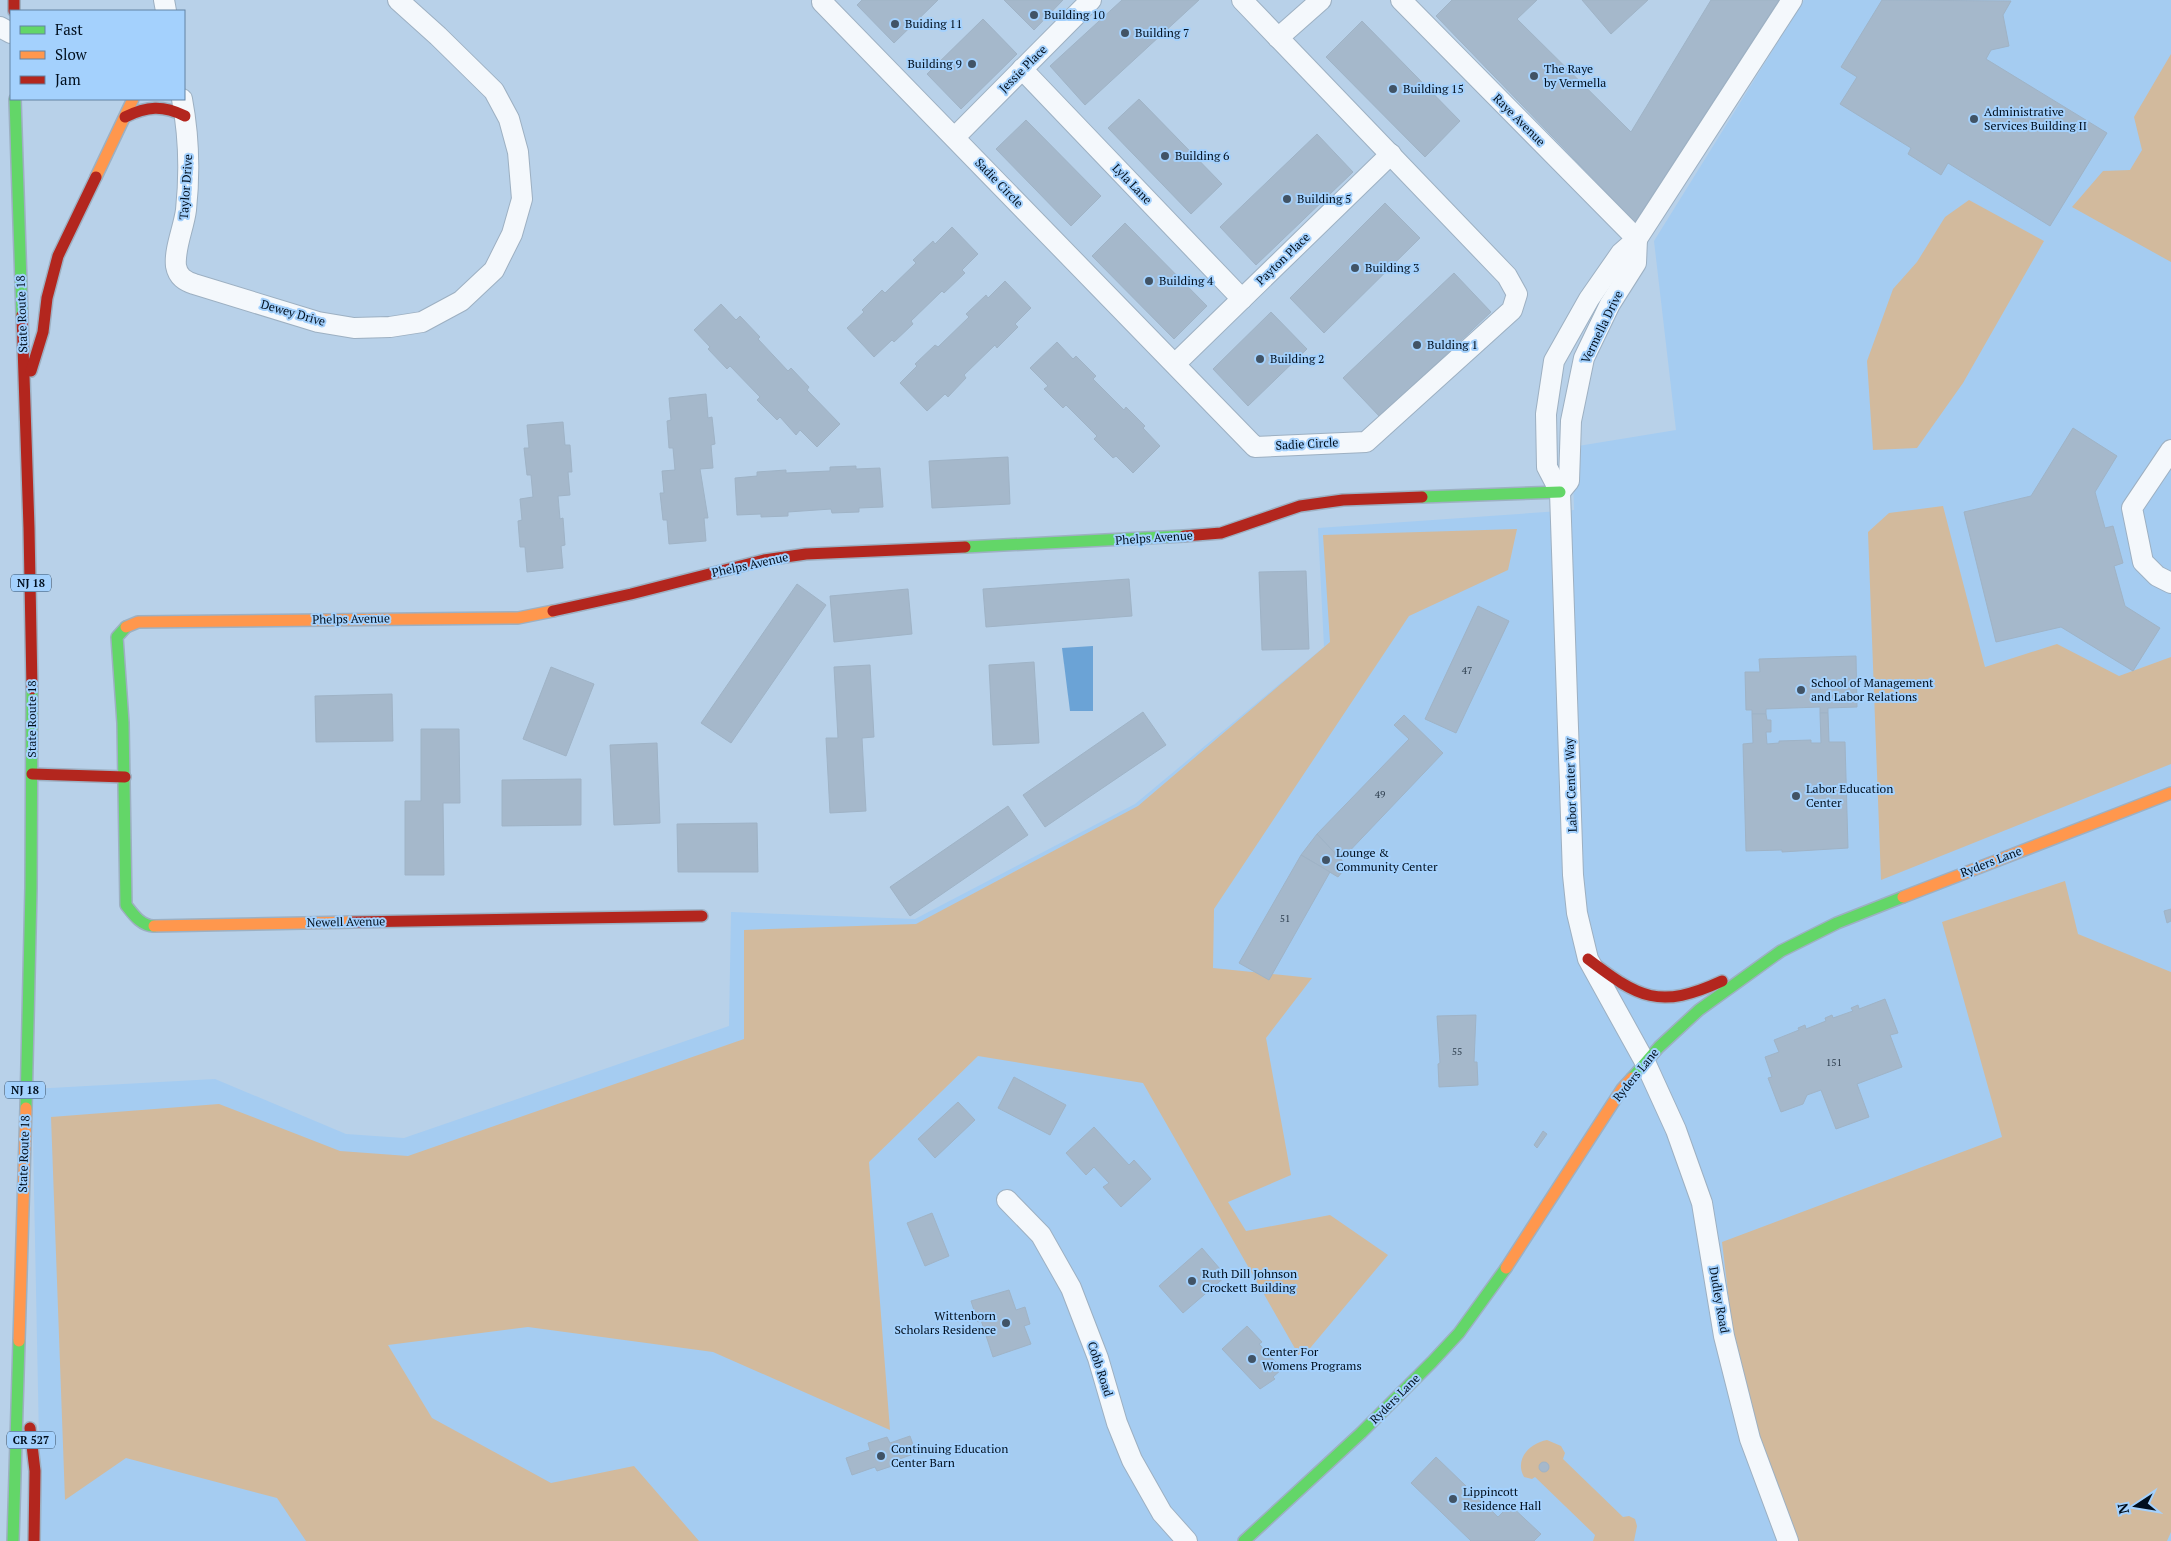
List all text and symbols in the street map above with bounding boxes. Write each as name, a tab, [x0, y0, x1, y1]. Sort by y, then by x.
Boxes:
place label: Building 10	[1044, 7, 1105, 22]
marker: Building 10	[1028, 9, 1040, 21]
legend	[10, 10, 185, 100]
place label: Buiding 11	[905, 16, 962, 31]
marker: Buiding 11	[889, 18, 901, 30]
text: Fast	[55, 19, 83, 39]
place label: Building 7	[1135, 25, 1190, 40]
marker: Building 7	[1119, 27, 1131, 39]
street label: Jessie Place	[996, 42, 1050, 96]
text: Slow	[55, 44, 88, 64]
place label: Building 9	[907, 56, 962, 71]
marker: Building 9	[966, 58, 978, 70]
place label: The Raye by Vermella	[1544, 61, 1606, 90]
text: Jam	[55, 69, 81, 89]
marker: The Raye by Vermella	[1528, 70, 1540, 82]
place label: Building 15	[1403, 81, 1464, 96]
marker: Building 15	[1387, 83, 1399, 95]
street label: Raye Avenue	[1490, 90, 1549, 149]
place label: Administrative Services Building II	[1984, 104, 2087, 133]
marker: Administrative Services Building II	[1968, 113, 1980, 125]
place label: Building 6	[1175, 148, 1230, 163]
marker: Building 6	[1159, 150, 1171, 162]
street label: Taylor Drive	[176, 154, 195, 220]
street label: Sadie Circle	[972, 155, 1027, 210]
street label: Lyla Lane	[1109, 160, 1155, 207]
place label: Building 5	[1297, 191, 1352, 206]
marker: Building 5	[1281, 193, 1293, 205]
street label: Payton Place	[1253, 229, 1313, 288]
place label: Building 3	[1365, 260, 1420, 275]
marker: Building 3	[1349, 262, 1361, 274]
place label: Building 4	[1159, 273, 1214, 288]
street label: State Route 18	[13, 275, 30, 353]
marker: Building 4	[1143, 275, 1155, 287]
street label: Vermella Drive	[1577, 288, 1626, 366]
street label: Dewey Drive	[259, 296, 327, 329]
place label: Bulding 1	[1427, 337, 1478, 352]
marker: Bulding 1	[1411, 339, 1423, 351]
place label: Building 2	[1270, 351, 1325, 366]
marker: Building 2	[1254, 353, 1266, 365]
street label: Sadie Circle	[1275, 434, 1339, 453]
street label: Phelps Avenue	[1115, 527, 1193, 548]
street label: Phelps Avenue	[710, 549, 790, 580]
road number: NJ 18	[11, 574, 51, 592]
street label: Phelps Avenue	[312, 610, 390, 627]
house number: 47	[1462, 664, 1472, 677]
place label: School of Management and Labor Relations	[1811, 675, 1934, 704]
street label: State Route 18	[24, 680, 39, 758]
marker: School of Management and Labor Relations	[1795, 684, 1807, 696]
street label: Labor Center Way	[1561, 737, 1580, 833]
place label: Labor Education Center	[1806, 781, 1893, 810]
house number: 49	[1375, 788, 1385, 801]
marker: Labor Education Center	[1790, 790, 1802, 802]
street label: Ryders Lane	[1958, 843, 2024, 880]
place label: Lounge & Community Center	[1336, 845, 1438, 874]
marker: Lounge & Community Center	[1320, 854, 1332, 866]
house number: 51	[1280, 912, 1290, 925]
street label: Newell Avenue	[307, 913, 385, 930]
house number: 55	[1452, 1045, 1462, 1058]
street label: Ryders Lane	[1609, 1045, 1662, 1104]
house number: 151	[1826, 1056, 1842, 1069]
road number: NJ 18	[5, 1082, 45, 1098]
street label: State Route 18	[15, 1115, 32, 1193]
place label: Ruth Dill Johnson Crockett Building	[1202, 1266, 1297, 1295]
street label: Dudley Road	[1706, 1266, 1733, 1335]
marker: Ruth Dill Johnson Crockett Building	[1186, 1275, 1198, 1287]
place label: Wittenborn Scholars Residence	[894, 1308, 996, 1337]
marker: Wittenborn Scholars Residence	[1000, 1317, 1012, 1329]
street label: Cobb Road	[1085, 1339, 1116, 1399]
place label: Center For Womens Programs	[1262, 1344, 1362, 1373]
marker: Center For Womens Programs	[1246, 1353, 1258, 1365]
street label: Ryders Lane	[1367, 1371, 1423, 1427]
road number: CR 527	[7, 1432, 55, 1448]
place label: Continuing Education Center Barn	[891, 1441, 1008, 1470]
marker: Continuing Education Center Barn	[875, 1450, 887, 1462]
north arrow	[2111, 1481, 2161, 1531]
place label: Lippincott Residence Hall	[1463, 1484, 1542, 1513]
marker: Lippincott Residence Hall	[1447, 1493, 1459, 1505]
text: N	[2112, 1501, 2133, 1516]

